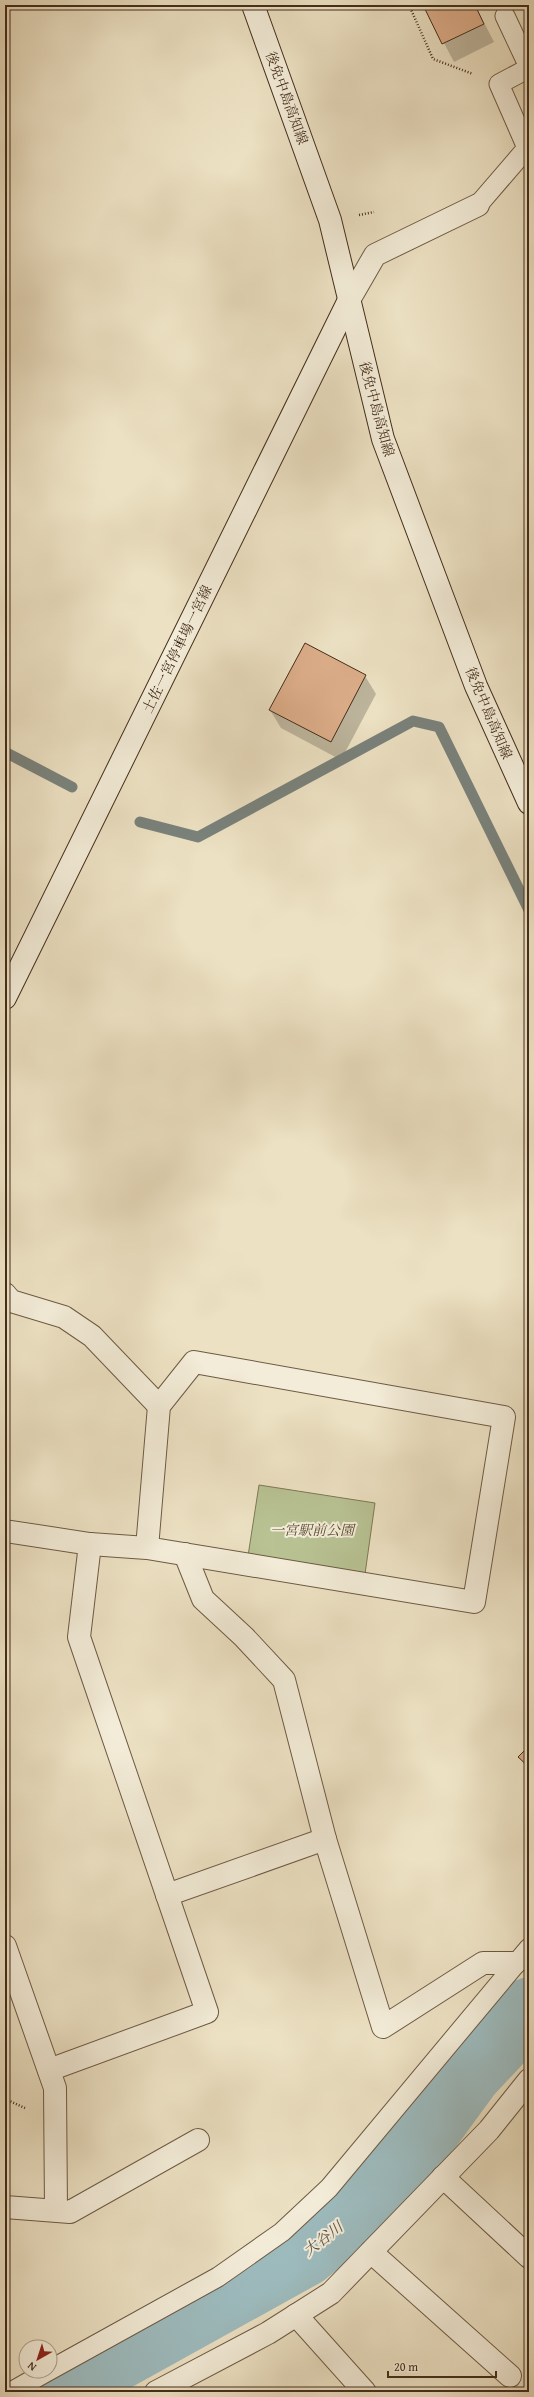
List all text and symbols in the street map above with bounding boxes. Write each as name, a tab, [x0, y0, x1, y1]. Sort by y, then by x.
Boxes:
street label: 後免中島高知線	[261, 49, 313, 147]
street label: 後免中島高知線	[355, 359, 399, 459]
street label: 土佐一宮停車場一宮線	[137, 582, 217, 716]
street label: 後免中島高知線	[461, 664, 517, 762]
park label: 一宮駅前公園	[270, 1520, 356, 1540]
water label: 大谷川	[298, 2215, 348, 2261]
north arrow	[18, 2339, 58, 2379]
scale bar	[388, 2353, 496, 2379]
text: N	[23, 2358, 40, 2375]
text: 20 m	[394, 2358, 418, 2375]

